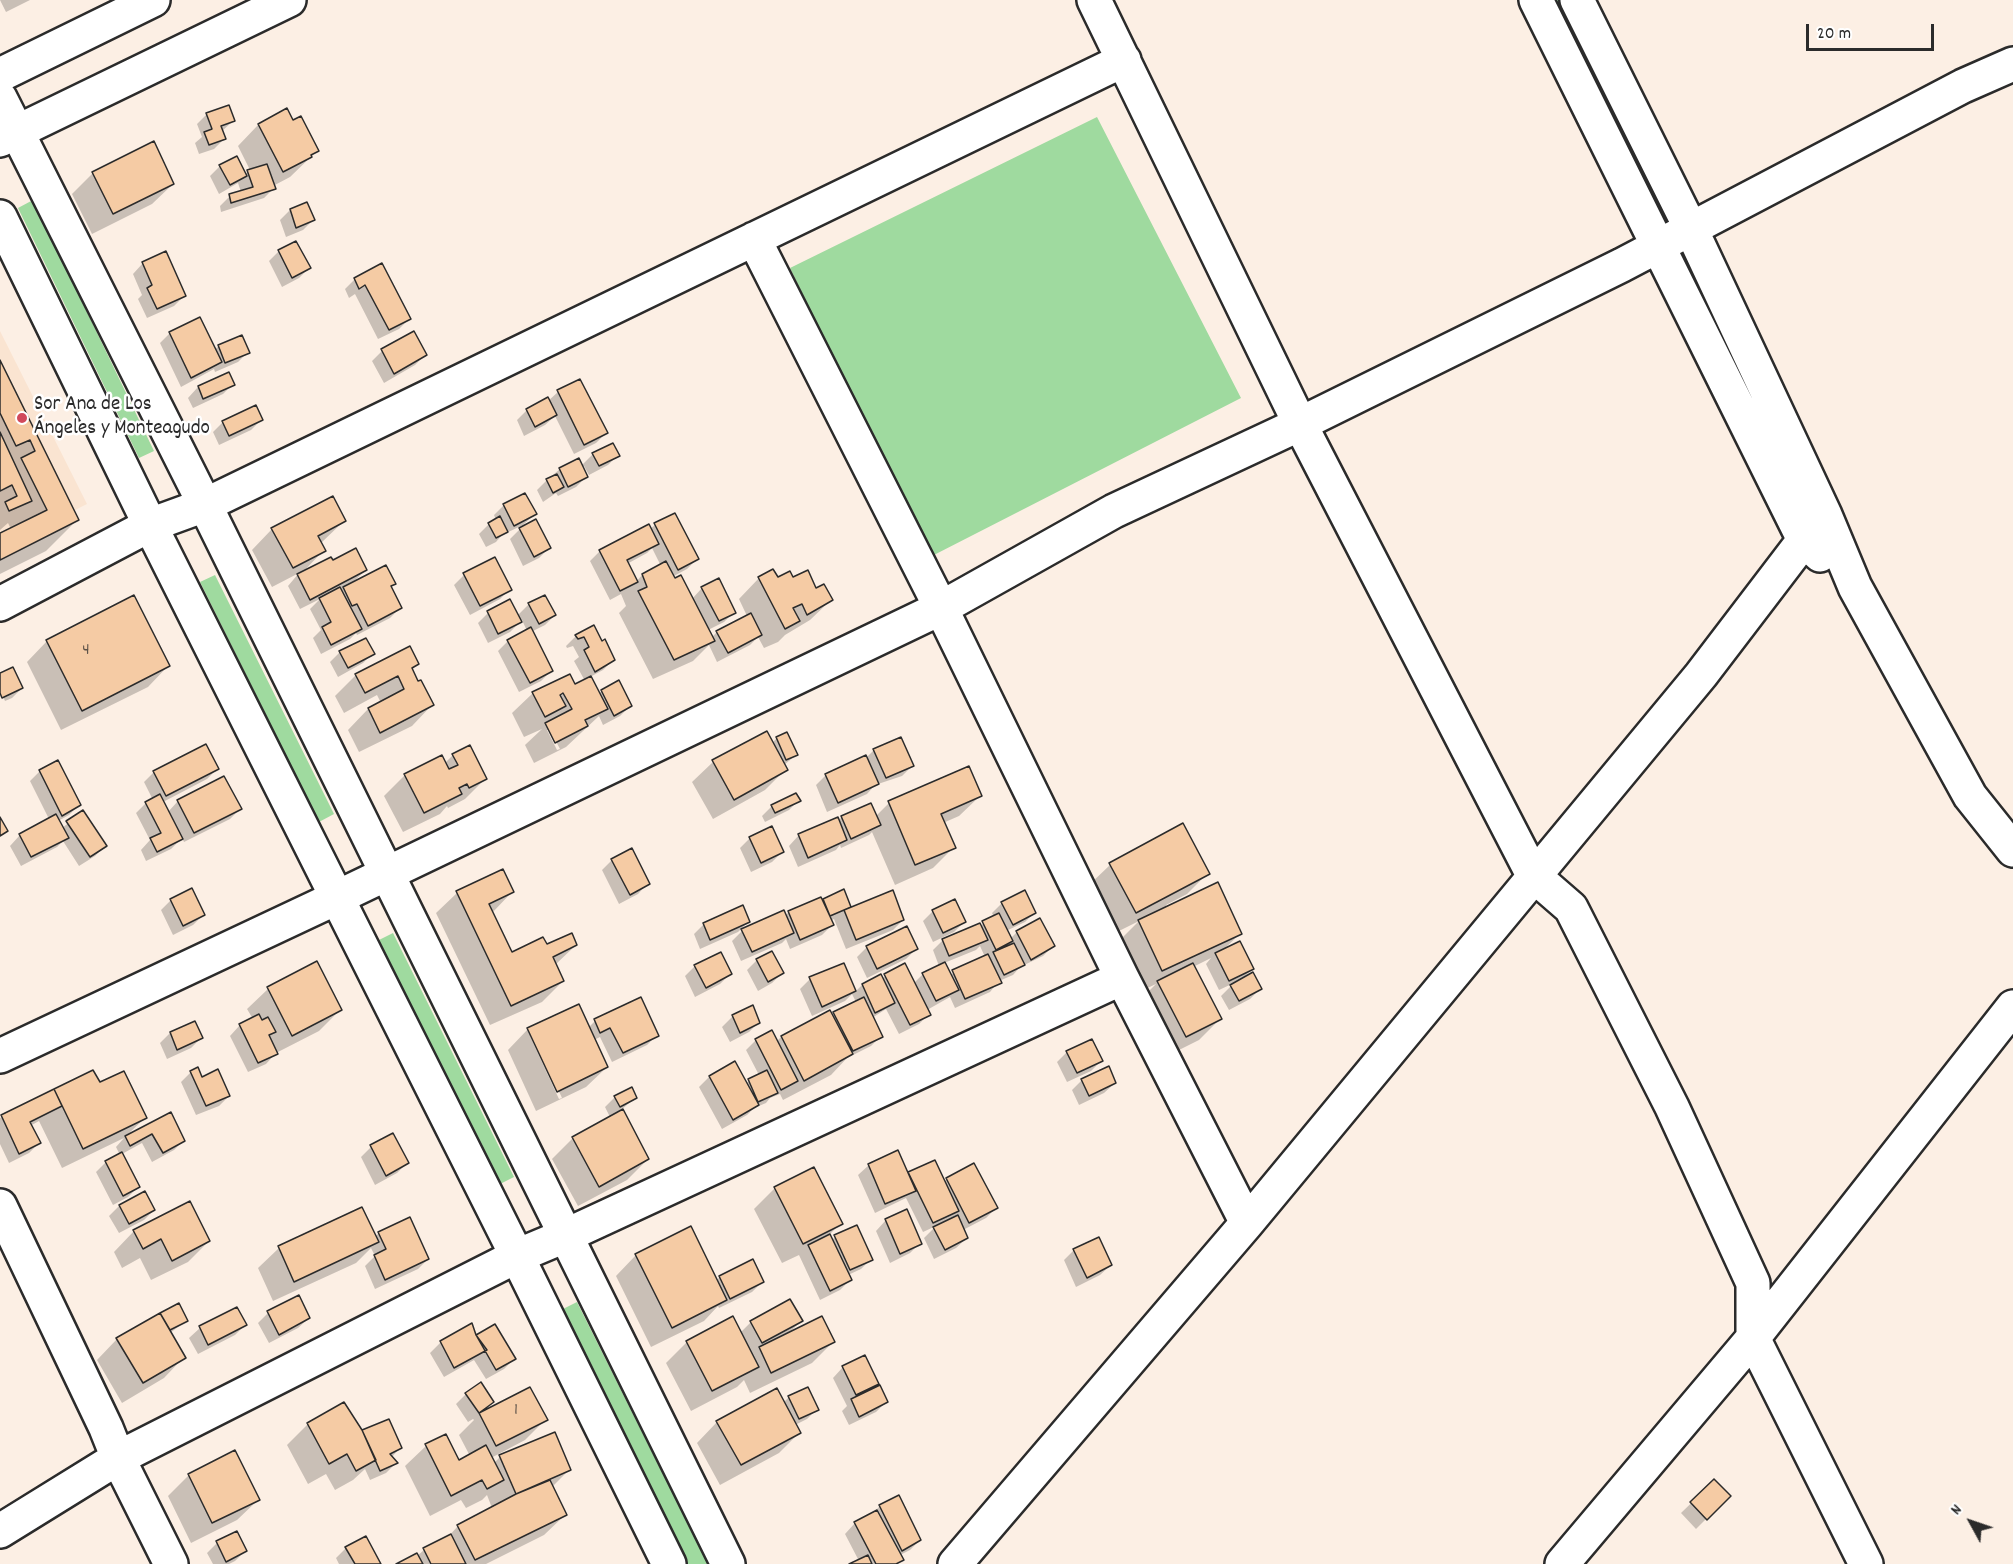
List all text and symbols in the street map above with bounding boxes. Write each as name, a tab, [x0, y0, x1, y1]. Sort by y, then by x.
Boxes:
scale bar	[1809, 12, 1936, 50]
text: 20 m	[1817, 22, 1851, 47]
place label: Sor Ana de Los Ángeles y Monteagudo	[34, 393, 210, 443]
marker: Sor Ana de Los Ángeles y Monteagudo	[15, 411, 29, 425]
house number: 4	[82, 641, 90, 663]
house number: 1	[514, 1401, 518, 1423]
north arrow	[1941, 1492, 2001, 1552]
text: N	[1945, 1500, 1968, 1521]

